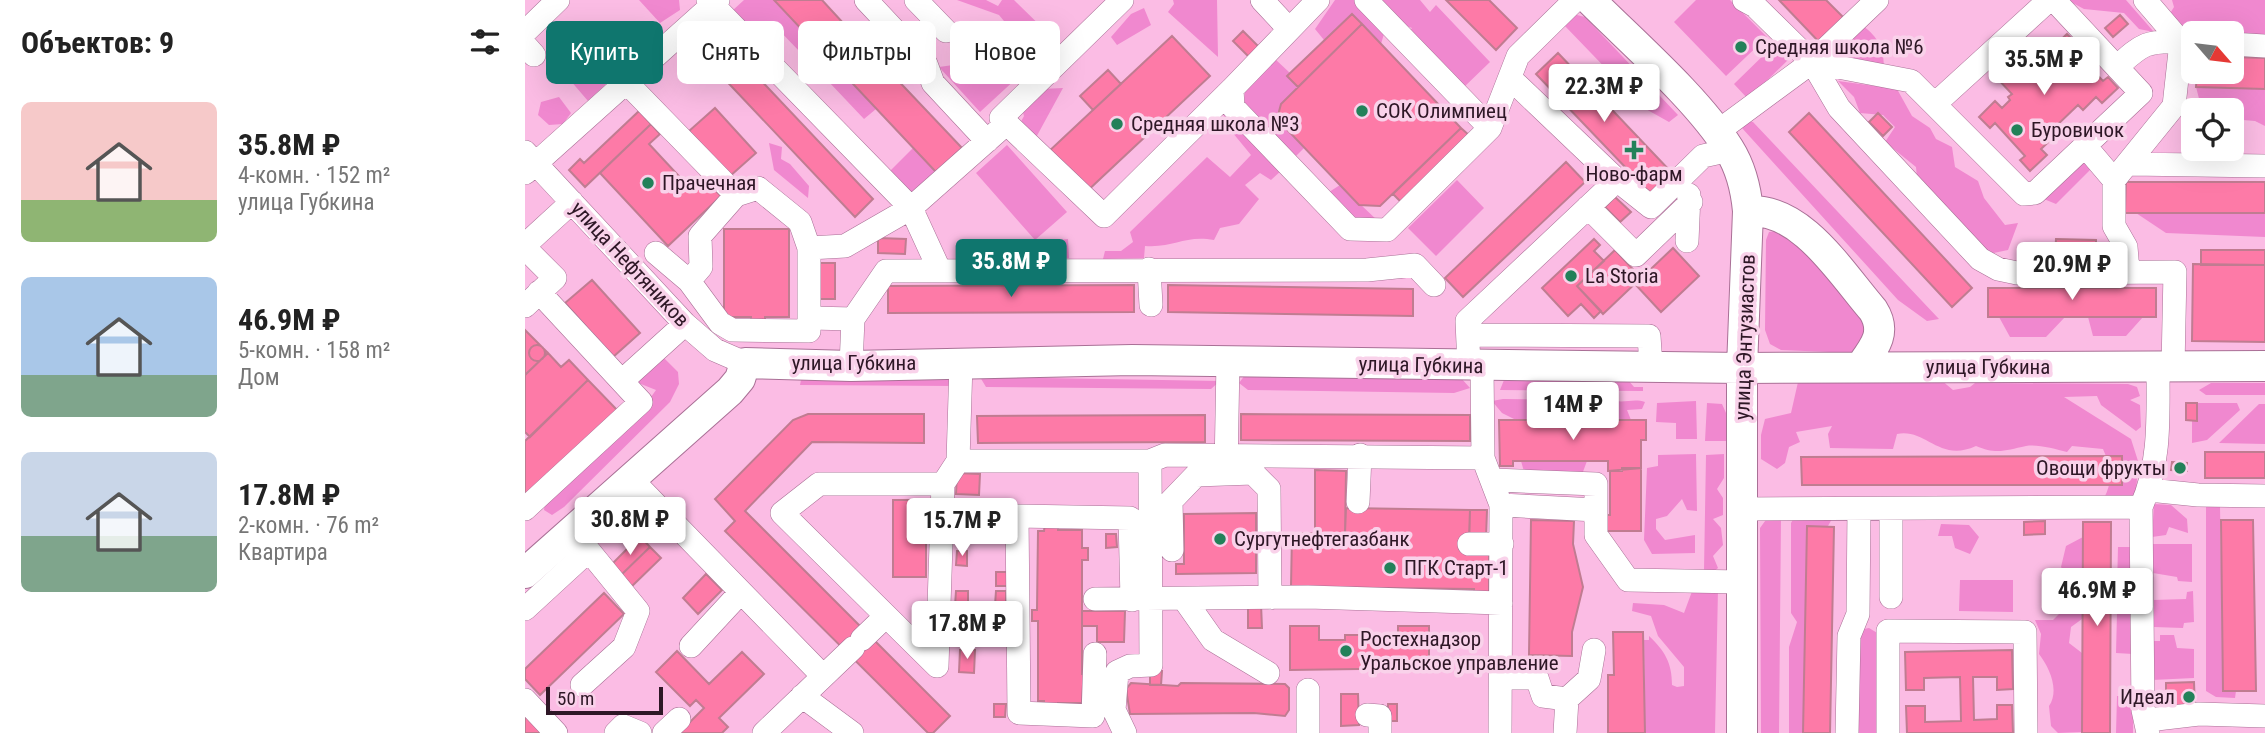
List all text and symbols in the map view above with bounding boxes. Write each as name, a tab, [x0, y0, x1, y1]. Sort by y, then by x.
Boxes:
chip: Купить	[546, 21, 663, 84]
chip: Снять	[677, 21, 784, 84]
chip: Фильтры	[798, 21, 936, 84]
chip: Новое	[950, 21, 1060, 84]
north arrow	[2181, 21, 2243, 84]
map controls	[2181, 21, 2244, 161]
icon: filters	[466, 23, 504, 61]
text: Объектов: 9	[21, 25, 174, 60]
place label: Средняя школа №6	[1755, 35, 1924, 59]
pin: 35.5M ₽	[1979, 38, 2109, 97]
marker: Средняя школа №6	[1733, 39, 1749, 55]
text: 35.5M ₽	[2005, 46, 2083, 73]
pin: 22.3M ₽	[1539, 64, 1669, 124]
text: 22.3M ₽	[1565, 73, 1643, 100]
button: locate	[2181, 98, 2244, 161]
place label: СОК Олимпиец	[1376, 99, 1507, 123]
marker: СОК Олимпиец	[1354, 103, 1370, 119]
place label: Средняя школа №3	[1131, 112, 1300, 136]
marker: Средняя школа №3	[1109, 116, 1125, 132]
place label: Буровичок	[2031, 118, 2124, 142]
marker: Буровичок	[2009, 122, 2025, 138]
text: 35.8M ₽	[238, 127, 341, 162]
icon: home	[77, 130, 161, 214]
marker: Ново-фарм	[1626, 142, 1642, 158]
text: 4-комн. · 152 m²	[238, 162, 390, 189]
place label: Ново-фарм	[1585, 162, 1683, 186]
place label: Прачечная	[662, 171, 756, 195]
marker: Прачечная	[640, 175, 656, 191]
text: улица Губкина	[238, 189, 375, 216]
street label: улица Нефтяников	[566, 196, 694, 332]
pin: 35.8M ₽	[946, 240, 1076, 299]
pin: 20.9M ₽	[2007, 243, 2137, 302]
text: 35.8M ₽	[972, 248, 1050, 275]
text: 20.9M ₽	[2033, 251, 2111, 278]
street label: улица Энтузиастов	[1730, 254, 1760, 420]
place label: La Storia	[1585, 264, 1659, 288]
marker: La Storia	[1563, 268, 1579, 284]
text: 46.9M ₽	[238, 302, 341, 337]
icon: home	[77, 305, 161, 389]
text: 5-комн. · 158 m²	[238, 337, 390, 364]
street label: улица Губкина	[792, 351, 916, 375]
street label: улица Губкина	[1358, 352, 1484, 378]
street label: улица Губкина	[1926, 355, 2050, 379]
text: Дом	[238, 364, 280, 391]
pin: 14M ₽	[1524, 382, 1622, 442]
text: 14M ₽	[1543, 391, 1603, 418]
place label: Овощи фрукты	[2036, 456, 2166, 480]
marker: Овощи фрукты	[2172, 460, 2188, 476]
text: 17.8M ₽	[238, 477, 341, 512]
icon: home	[77, 480, 161, 564]
pin: 30.8M ₽	[565, 498, 695, 557]
pin: 15.7M ₽	[897, 498, 1027, 558]
text: 30.8M ₽	[591, 506, 669, 533]
text: 15.7M ₽	[923, 507, 1001, 534]
text: 2-комн. · 76 m²	[238, 512, 379, 539]
place label: Сургутнефтегазбанк	[1234, 527, 1410, 551]
marker: Сургутнефтегазбанк	[1212, 531, 1228, 547]
text: Квартира	[238, 539, 328, 566]
place label: ПГК Старт-1	[1404, 556, 1509, 580]
marker: ПГК Старт-1	[1382, 560, 1398, 576]
pin: 46.9M ₽	[2032, 568, 2162, 628]
text: 46.9M ₽	[2058, 577, 2136, 604]
pin: 17.8M ₽	[902, 602, 1032, 661]
text: 17.8M ₽	[928, 610, 1006, 637]
place label: Ростехнадзор Уральское управление	[1360, 627, 1559, 675]
marker: Ростехнадзор Уральское управление	[1338, 643, 1354, 659]
scale bar	[546, 684, 663, 716]
place label: Идеал	[2120, 685, 2175, 709]
text: 50 m	[557, 687, 594, 710]
marker: Идеал	[2181, 689, 2197, 705]

